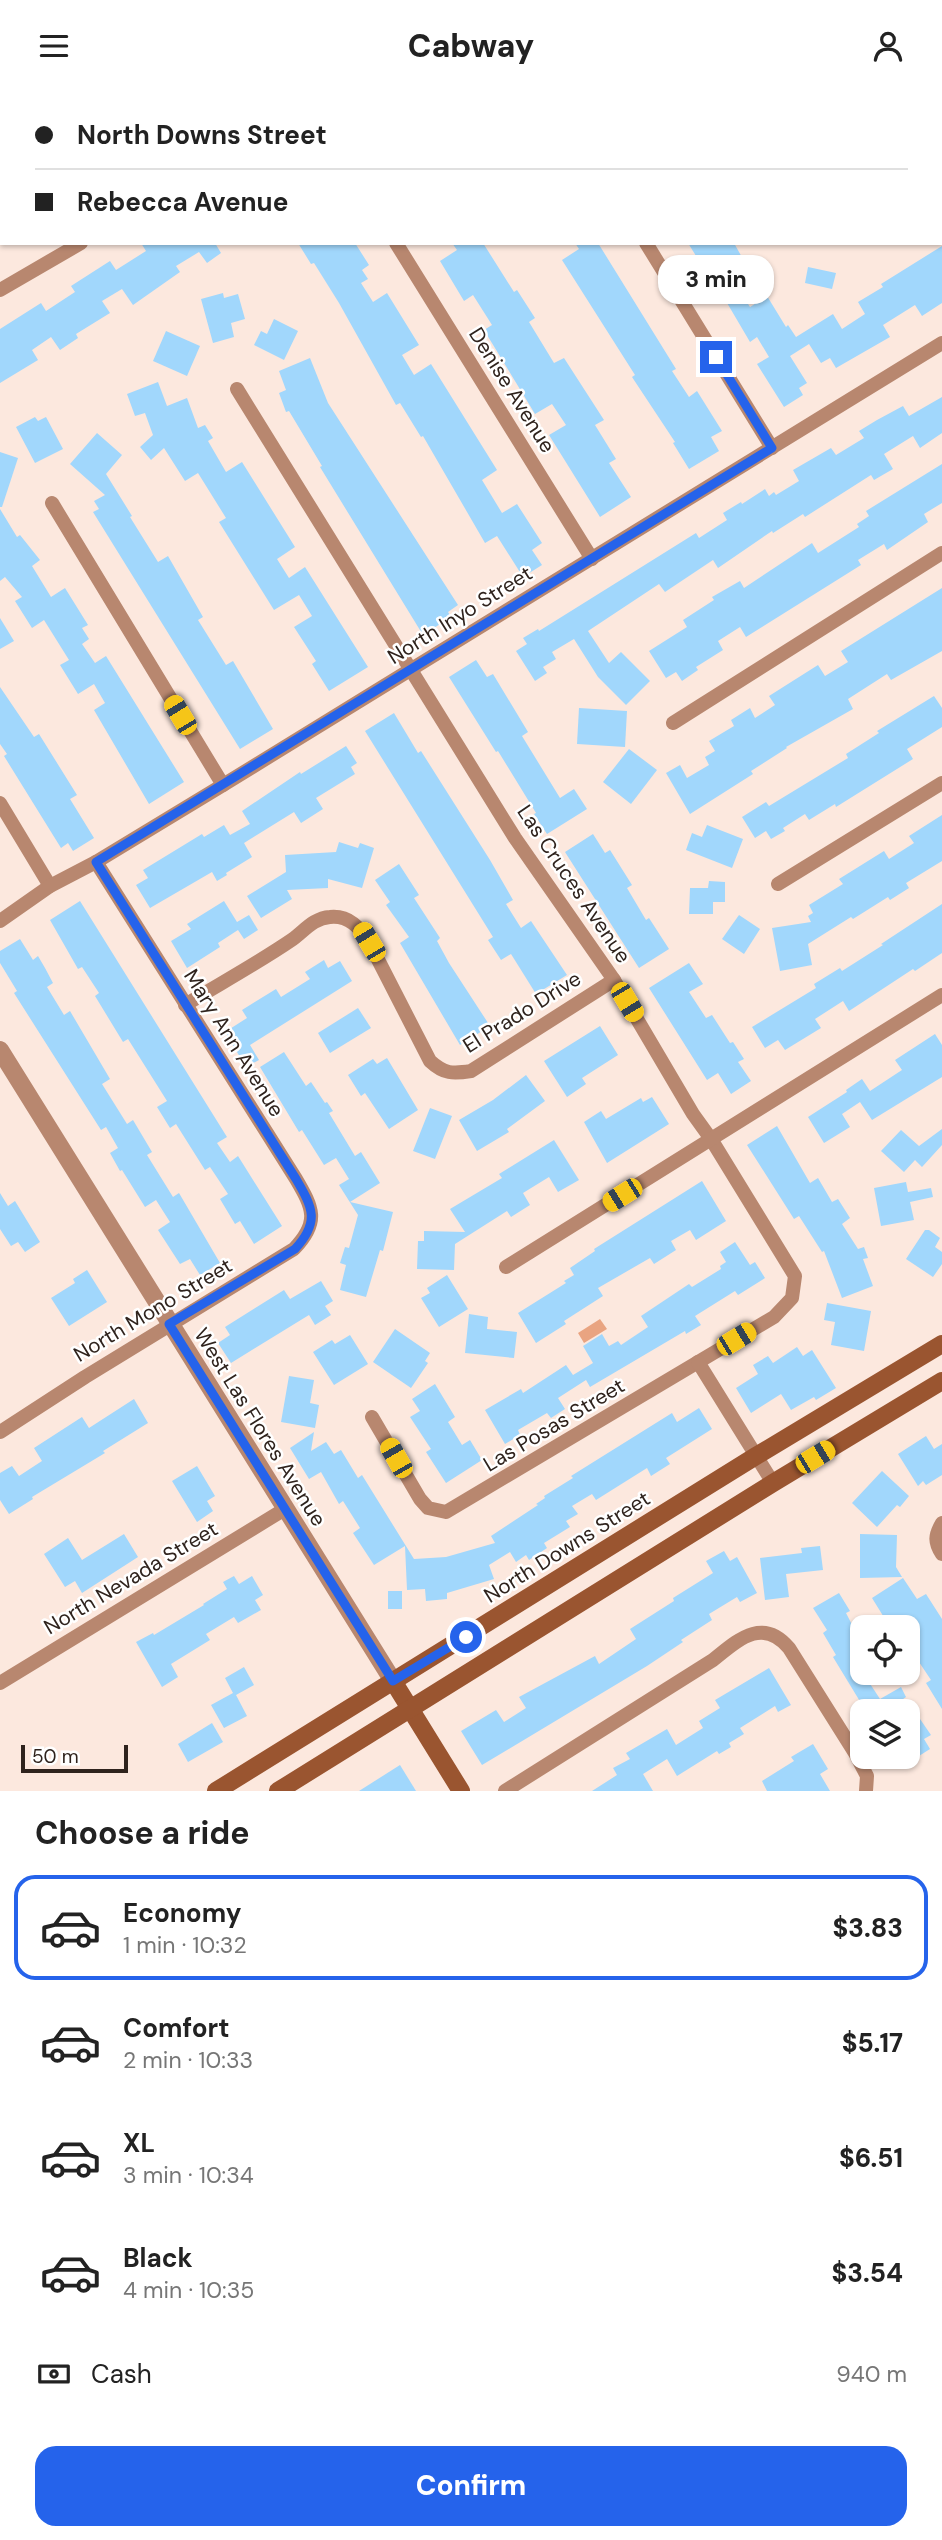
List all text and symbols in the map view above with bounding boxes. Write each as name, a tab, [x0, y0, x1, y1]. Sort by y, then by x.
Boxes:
text: Cabway	[408, 25, 534, 67]
icon: menu	[35, 27, 73, 65]
icon: person	[869, 27, 907, 65]
text: North Downs Street	[77, 118, 327, 152]
text: Rebecca Avenue	[77, 185, 288, 219]
callout: 3 min	[658, 255, 774, 305]
text: 3 min	[685, 264, 747, 294]
street label: Denise Avenue	[462, 322, 562, 458]
route end	[700, 341, 732, 373]
street label: North Inyo Street	[382, 559, 538, 671]
car	[161, 692, 200, 738]
street label: Las Cruces Avenue	[511, 800, 637, 969]
car	[350, 919, 389, 965]
street label: Mary Ann Avenue	[177, 964, 291, 1122]
street label: El Prado Drive	[458, 964, 586, 1059]
car	[608, 979, 647, 1025]
car	[599, 1175, 646, 1215]
street label: North Mono Street	[68, 1252, 238, 1368]
car	[713, 1319, 760, 1359]
street label: West Las Flores Avenue	[187, 1323, 333, 1532]
street label: Las Posas Street	[478, 1372, 630, 1478]
car	[377, 1435, 416, 1481]
car	[792, 1437, 839, 1477]
street label: North Downs Street	[479, 1485, 655, 1609]
street label: North Nevada Street	[39, 1515, 223, 1641]
map controls	[850, 1615, 920, 1769]
button: locate	[850, 1615, 920, 1685]
route start	[450, 1621, 482, 1653]
button: layers	[850, 1699, 920, 1769]
scale bar	[21, 1742, 128, 1774]
text: 50 m	[32, 1744, 79, 1769]
text: Choose a ride	[35, 1812, 250, 1854]
icon: car	[39, 1896, 102, 1959]
text: Economy	[123, 1896, 241, 1930]
text: $3.83	[833, 1911, 903, 1945]
text: 1 min · 10:32	[123, 1930, 247, 1960]
icon: car	[39, 2011, 102, 2074]
text: Comfort	[123, 2011, 229, 2045]
text: $5.17	[842, 2026, 903, 2060]
text: 2 min · 10:33	[123, 2045, 253, 2075]
icon: car	[39, 2126, 102, 2189]
text: XL	[123, 2126, 155, 2160]
text: $6.51	[839, 2141, 903, 2175]
text: 3 min · 10:34	[123, 2160, 254, 2190]
icon: car	[39, 2241, 102, 2304]
text: Black	[123, 2241, 193, 2275]
text: $3.54	[832, 2256, 903, 2290]
text: 4 min · 10:35	[123, 2275, 254, 2305]
icon: cash	[35, 2355, 73, 2393]
text: Cash	[91, 2357, 152, 2391]
text: 940 m	[836, 2359, 907, 2389]
button: Confirm	[35, 2446, 907, 2526]

